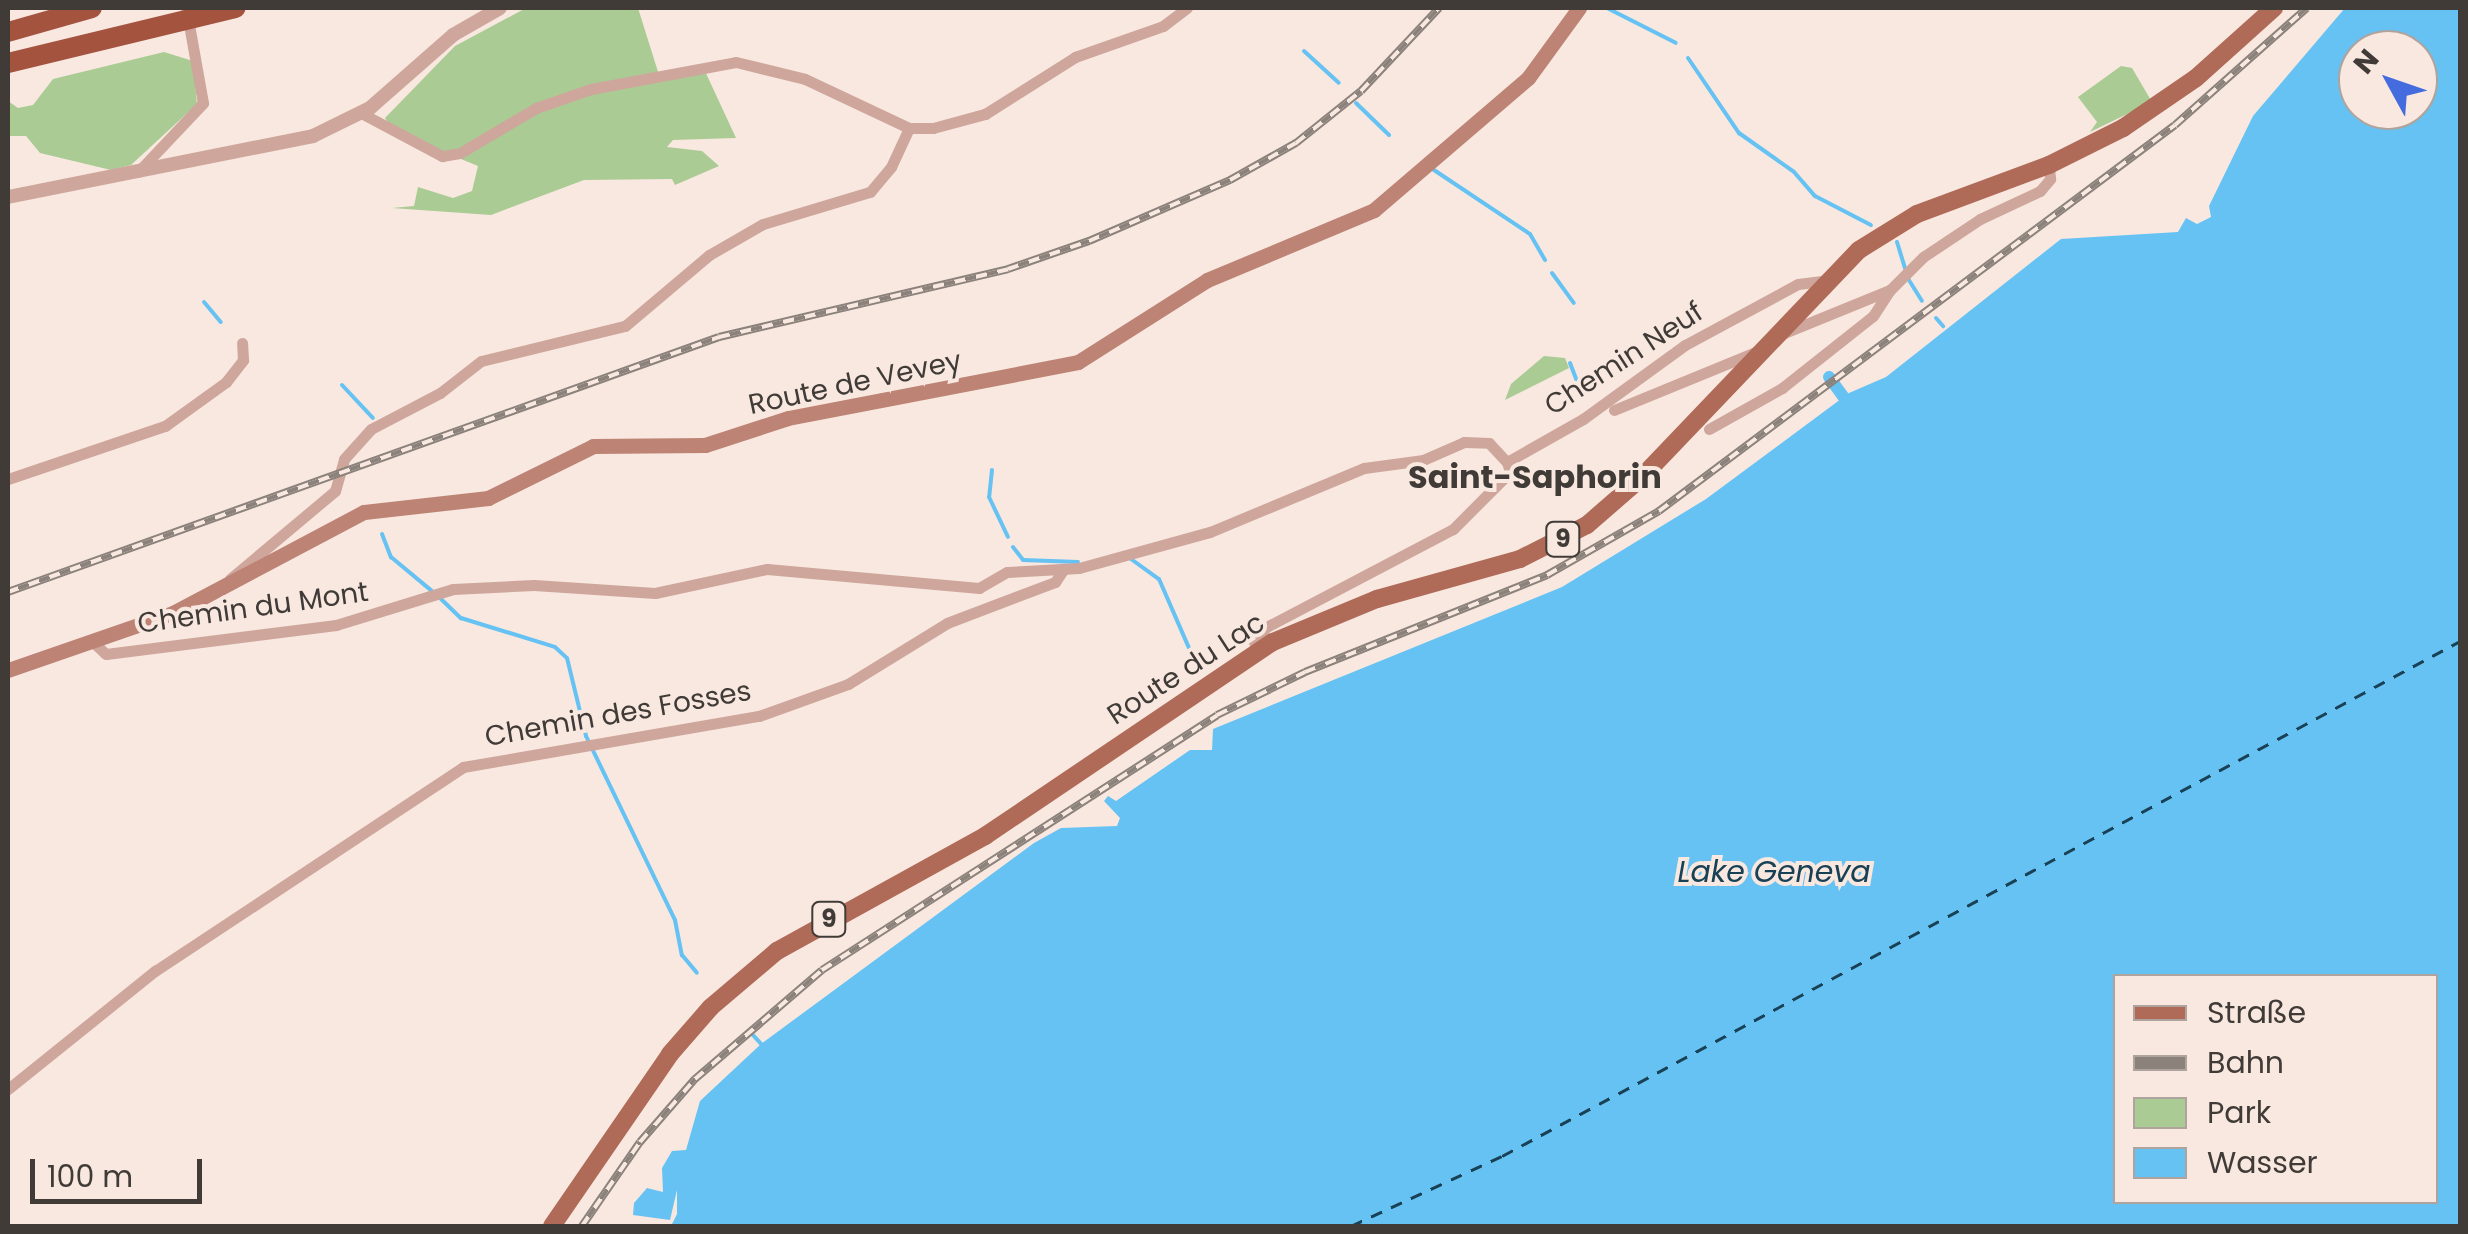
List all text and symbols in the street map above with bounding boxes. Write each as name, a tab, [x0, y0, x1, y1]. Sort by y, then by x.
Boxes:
north arrow	[2338, 30, 2438, 130]
text: N	[2344, 41, 2388, 82]
street label: Chemin Neuf	[1538, 295, 1710, 423]
street label: Route de Vevey	[745, 344, 965, 422]
district label: Saint-Saphorin	[1408, 458, 1662, 496]
road number: 9	[1543, 519, 1583, 559]
street label: Chemin du Mont	[136, 575, 370, 641]
street label: Route du Lac	[1101, 606, 1271, 732]
street label: Chemin des Fosses	[482, 674, 754, 754]
water label: Lake Geneva	[1677, 854, 1871, 890]
road number: 9	[809, 899, 849, 939]
legend	[2113, 974, 2438, 1204]
text: Straße	[2207, 991, 2306, 1034]
text: Bahn	[2207, 1041, 2284, 1084]
text: Park	[2207, 1091, 2271, 1134]
scale bar	[35, 1139, 208, 1201]
text: Wasser	[2207, 1141, 2318, 1184]
text: 100 m	[47, 1155, 133, 1198]

